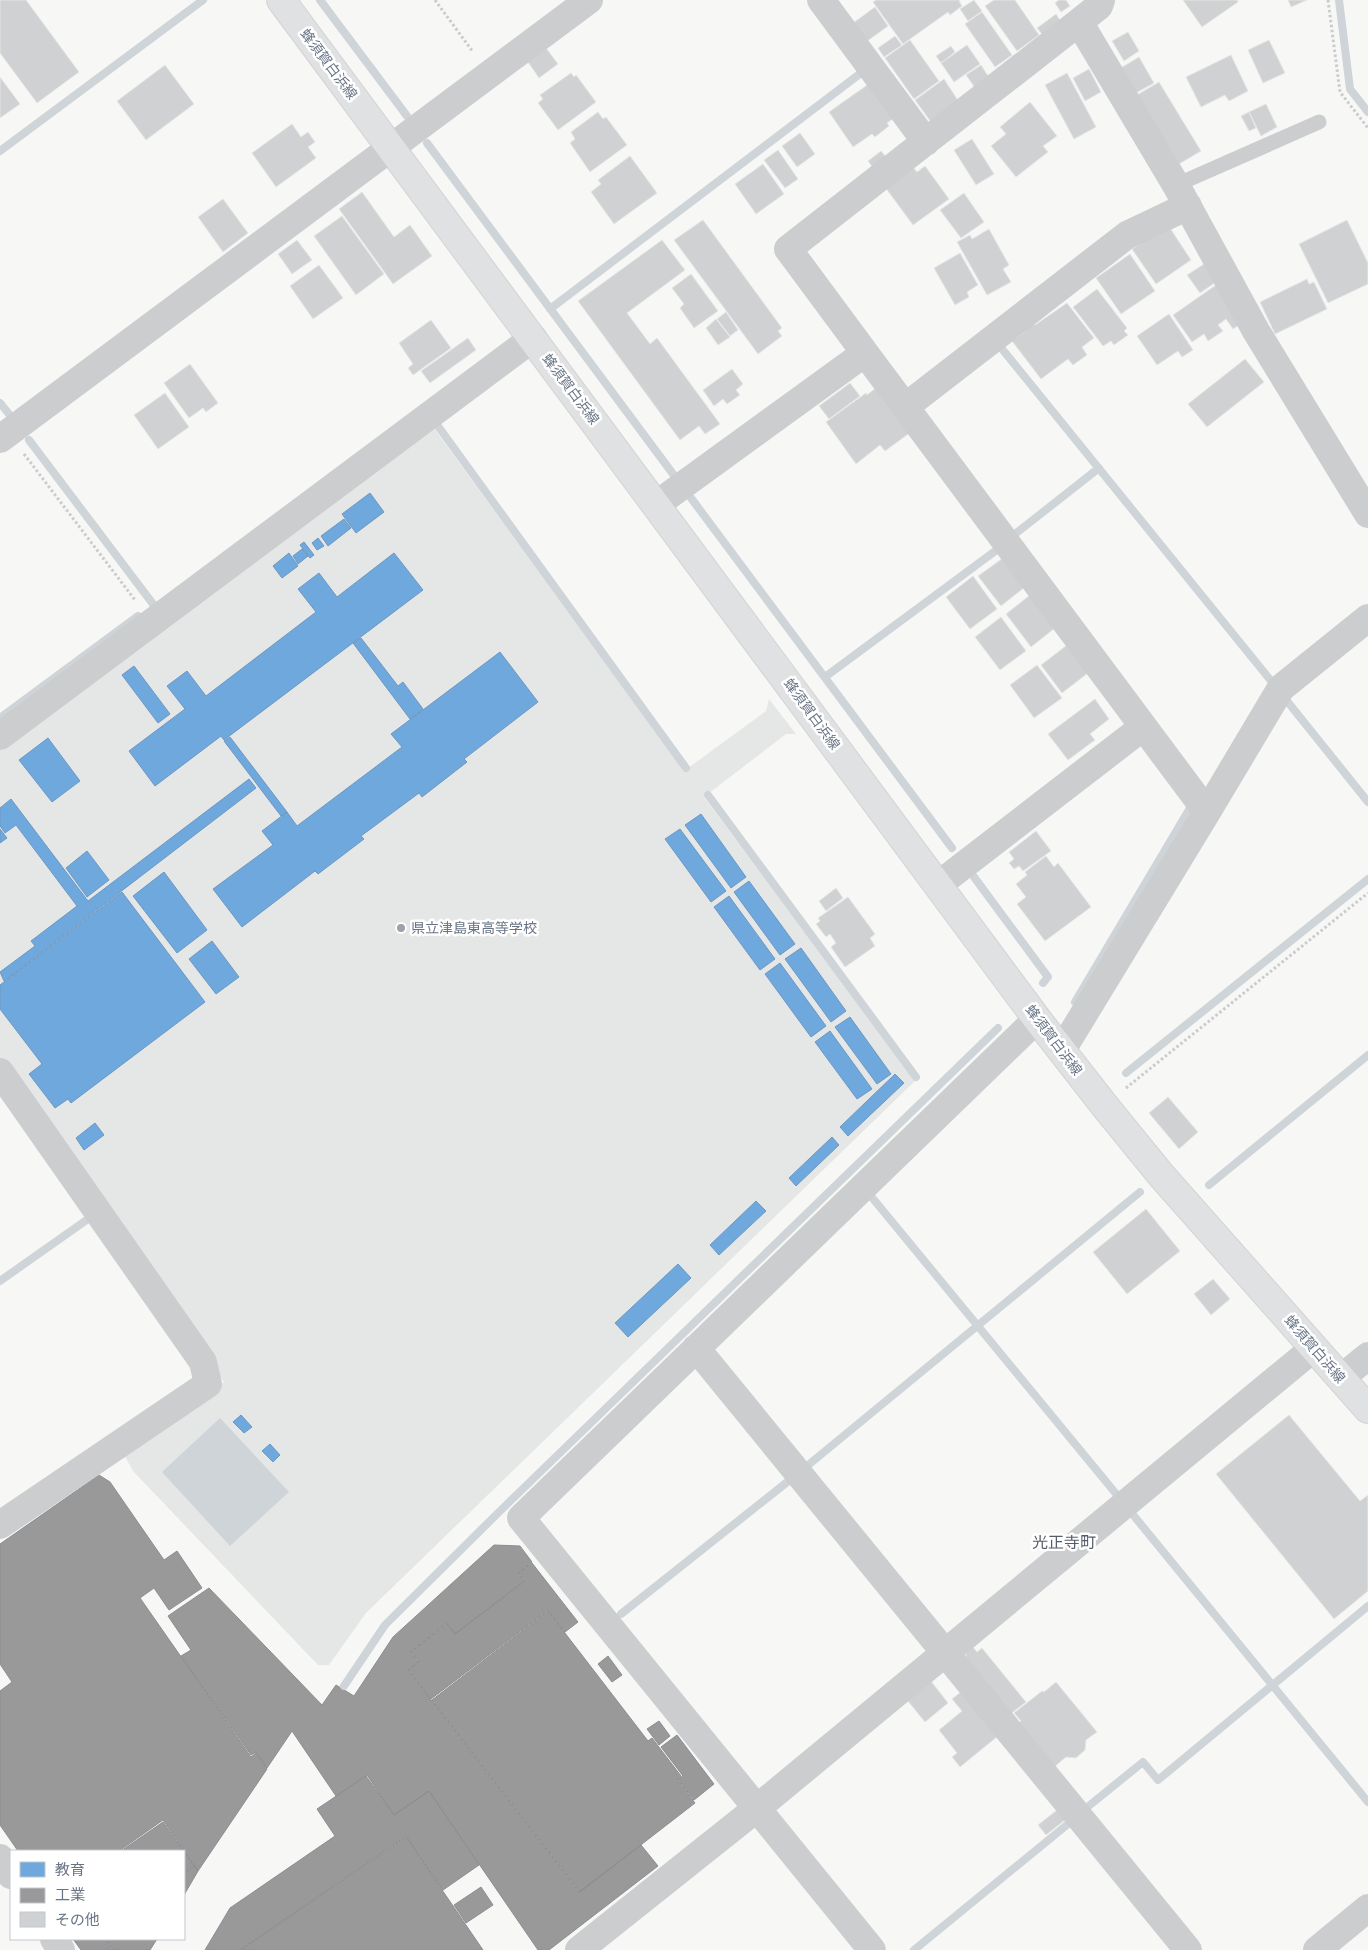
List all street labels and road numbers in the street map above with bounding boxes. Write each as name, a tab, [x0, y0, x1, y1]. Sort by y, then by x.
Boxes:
street label: 蜂須賀白浜線	[297, 26, 361, 102]
street label: 蜂須賀白浜線	[539, 351, 603, 427]
street label: 蜂須賀白浜線	[781, 675, 843, 753]
street label: 蜂須賀白浜線	[1022, 1002, 1086, 1078]
street label: 蜂須賀白浜線	[1281, 1312, 1349, 1386]

